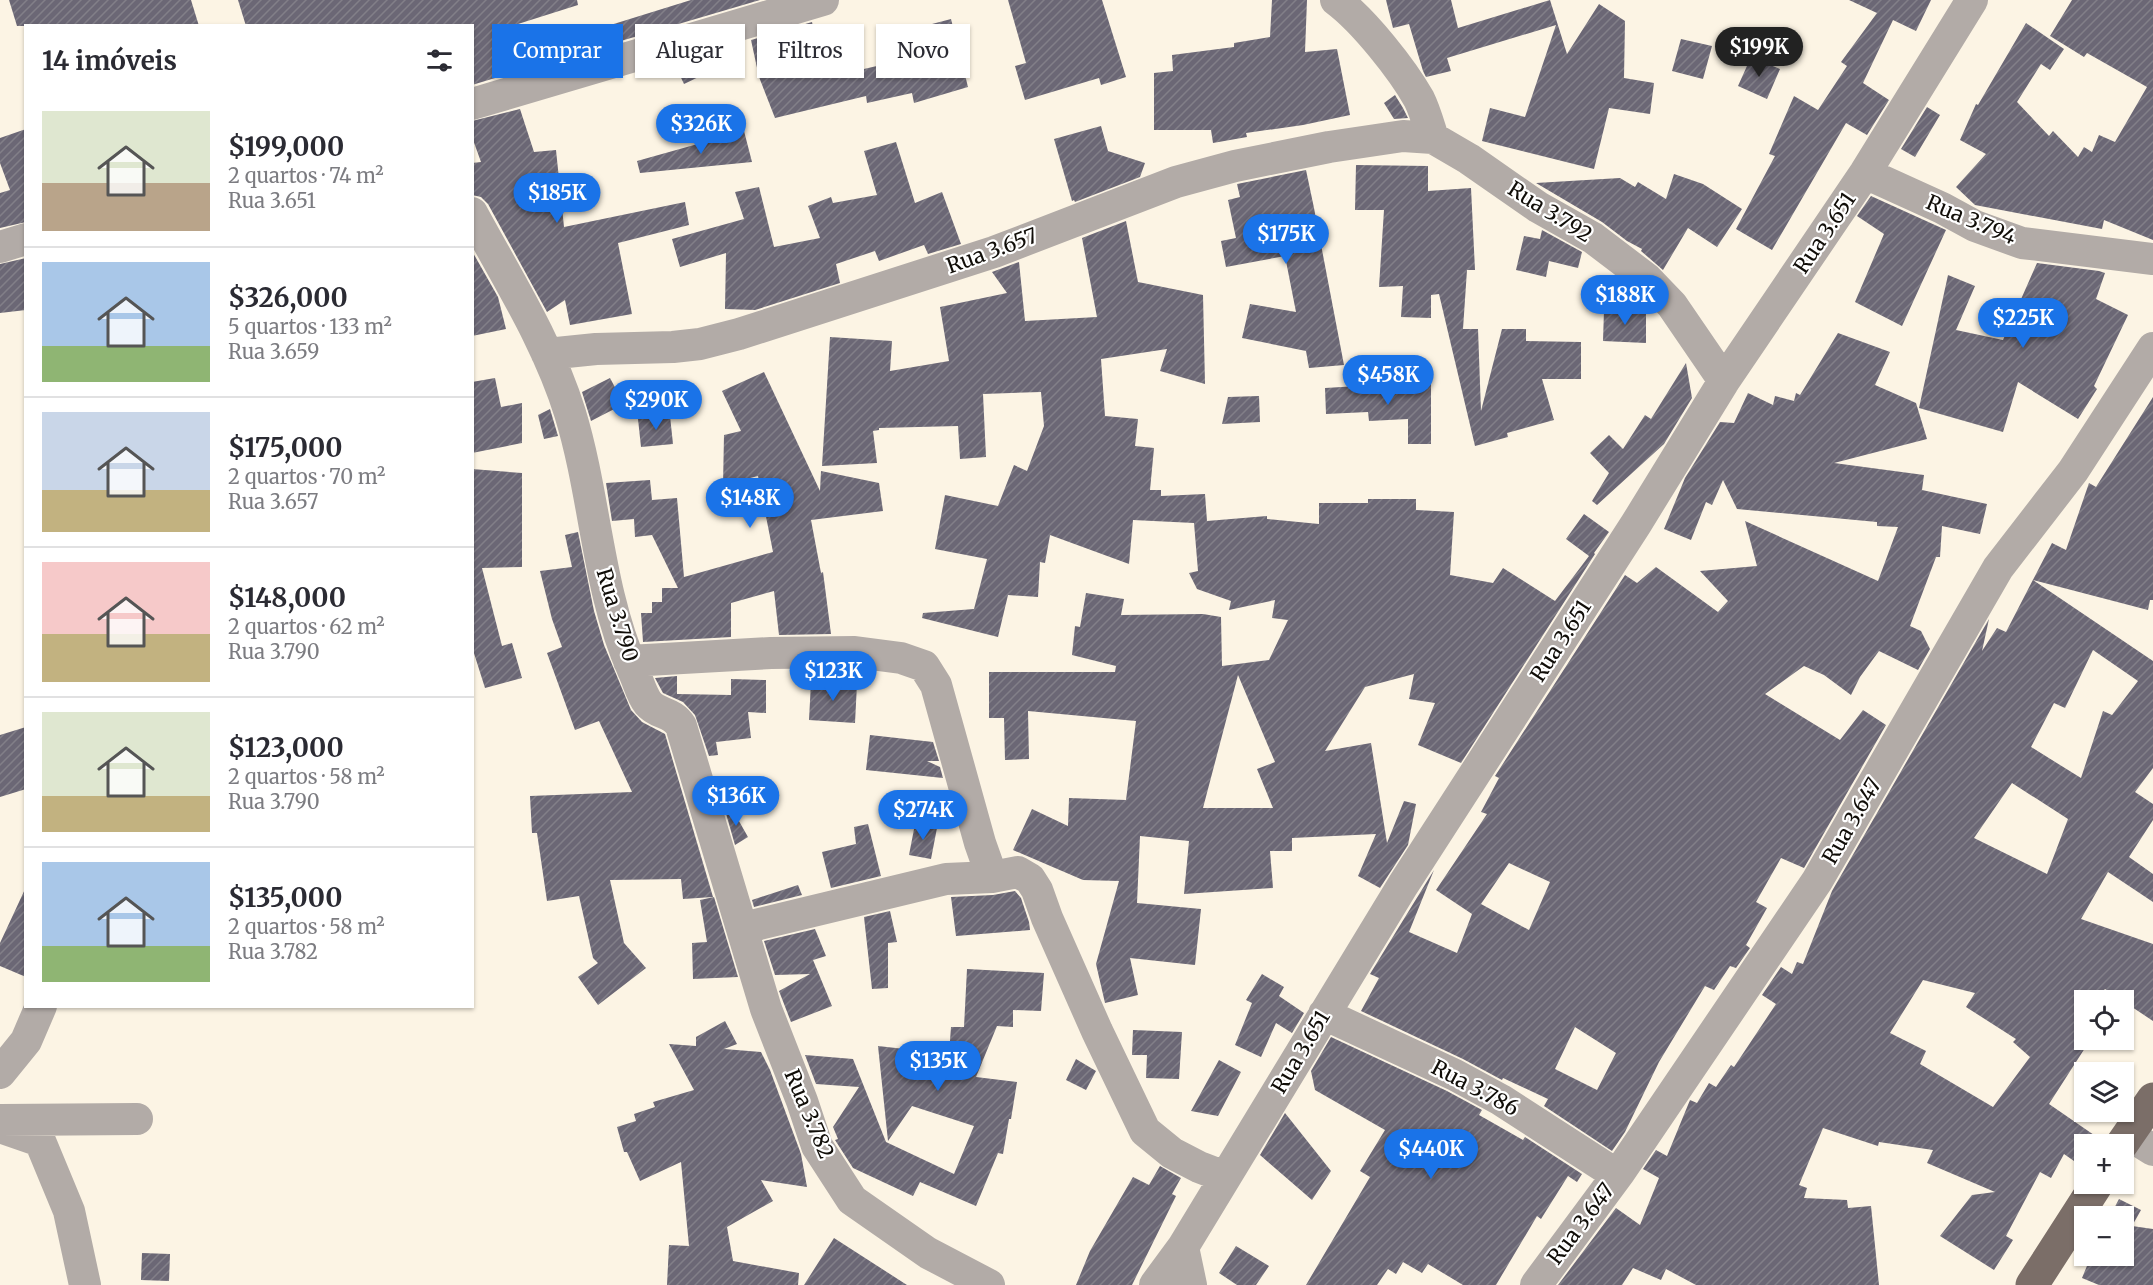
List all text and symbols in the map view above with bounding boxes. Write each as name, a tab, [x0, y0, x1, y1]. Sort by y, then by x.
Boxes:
chip: Comprar	[492, 24, 623, 78]
chip: Alugar	[635, 24, 745, 78]
chip: Filtros	[757, 24, 864, 78]
chip: Novo	[876, 24, 970, 78]
pin: $199K	[1717, 27, 1801, 78]
text: $199K	[1729, 34, 1789, 59]
text: 14 imóveis	[42, 44, 177, 77]
icon: filters	[423, 44, 456, 77]
pin: $326K	[659, 104, 743, 155]
text: $326K	[670, 111, 732, 136]
text: $199,000	[228, 130, 344, 163]
icon: home	[90, 135, 162, 207]
text: 2 quartos · 74 m²	[228, 163, 384, 188]
pin: $185K	[515, 173, 599, 224]
street label: Rua 3.792	[1503, 175, 1598, 248]
text: $185K	[527, 180, 587, 205]
street label: Rua 3.651	[1788, 187, 1862, 279]
text: Rua 3.651	[228, 188, 316, 213]
street label: Rua 3.794	[1922, 189, 2020, 251]
pin: $175K	[1244, 214, 1328, 265]
text: $175K	[1257, 221, 1315, 246]
street label: Rua 3.657	[943, 222, 1041, 279]
pin: $188K	[1583, 275, 1667, 326]
text: $326,000	[228, 281, 348, 314]
text: $188K	[1595, 282, 1655, 307]
icon: home	[90, 286, 162, 358]
pin: $225K	[1981, 298, 2065, 349]
text: $225K	[1992, 305, 2054, 330]
text: 5 quartos · 133 m²	[228, 314, 392, 339]
text: Rua 3.659	[228, 339, 319, 364]
pin: $458K	[1346, 355, 1430, 406]
text: $458K	[1357, 362, 1419, 387]
pin: $290K	[614, 380, 698, 431]
text: $290K	[624, 387, 688, 412]
text: $175,000	[228, 431, 343, 464]
icon: home	[90, 436, 162, 508]
text: 2 quartos · 70 m²	[228, 464, 385, 489]
pin: $148K	[708, 478, 792, 529]
text: $148K	[720, 485, 780, 510]
text: Rua 3.657	[228, 489, 318, 514]
street label: Rua 3.790	[590, 565, 644, 665]
text: $148,000	[228, 581, 346, 614]
icon: home	[90, 586, 162, 658]
street label: Rua 3.651	[1524, 595, 1597, 687]
text: 2 quartos · 62 m²	[228, 614, 385, 639]
text: Rua 3.790	[228, 639, 320, 664]
pin: $123K	[791, 651, 875, 702]
text: $123K	[804, 658, 862, 683]
text: $123,000	[228, 731, 344, 764]
icon: home	[90, 736, 162, 808]
text: 2 quartos · 58 m²	[228, 764, 385, 789]
street label: Rua 3.647	[1816, 773, 1887, 869]
pin: $136K	[694, 776, 778, 827]
text: $136K	[706, 783, 766, 808]
text: Rua 3.790	[228, 789, 320, 814]
pin: $274K	[881, 790, 965, 841]
text: $274K	[892, 797, 954, 822]
text: $135,000	[228, 881, 342, 914]
icon: home	[90, 886, 162, 958]
text: 2 quartos · 58 m²	[228, 914, 385, 939]
text: Rua 3.782	[228, 939, 318, 964]
map controls	[2074, 990, 2134, 1266]
button: locate	[2074, 990, 2134, 1050]
street label: Rua 3.651	[1265, 1005, 1336, 1098]
pin: $135K	[896, 1041, 980, 1092]
text: $135K	[909, 1048, 967, 1073]
street label: Rua 3.786	[1427, 1053, 1523, 1122]
button: layers	[2074, 1062, 2134, 1122]
street label: Rua 3.782	[779, 1065, 840, 1163]
pin: $440K	[1389, 1129, 1473, 1180]
button: +	[2074, 1134, 2134, 1194]
text: $440K	[1398, 1136, 1464, 1161]
street label: Rua 3.647	[1541, 1178, 1620, 1270]
button: −	[2074, 1206, 2134, 1266]

